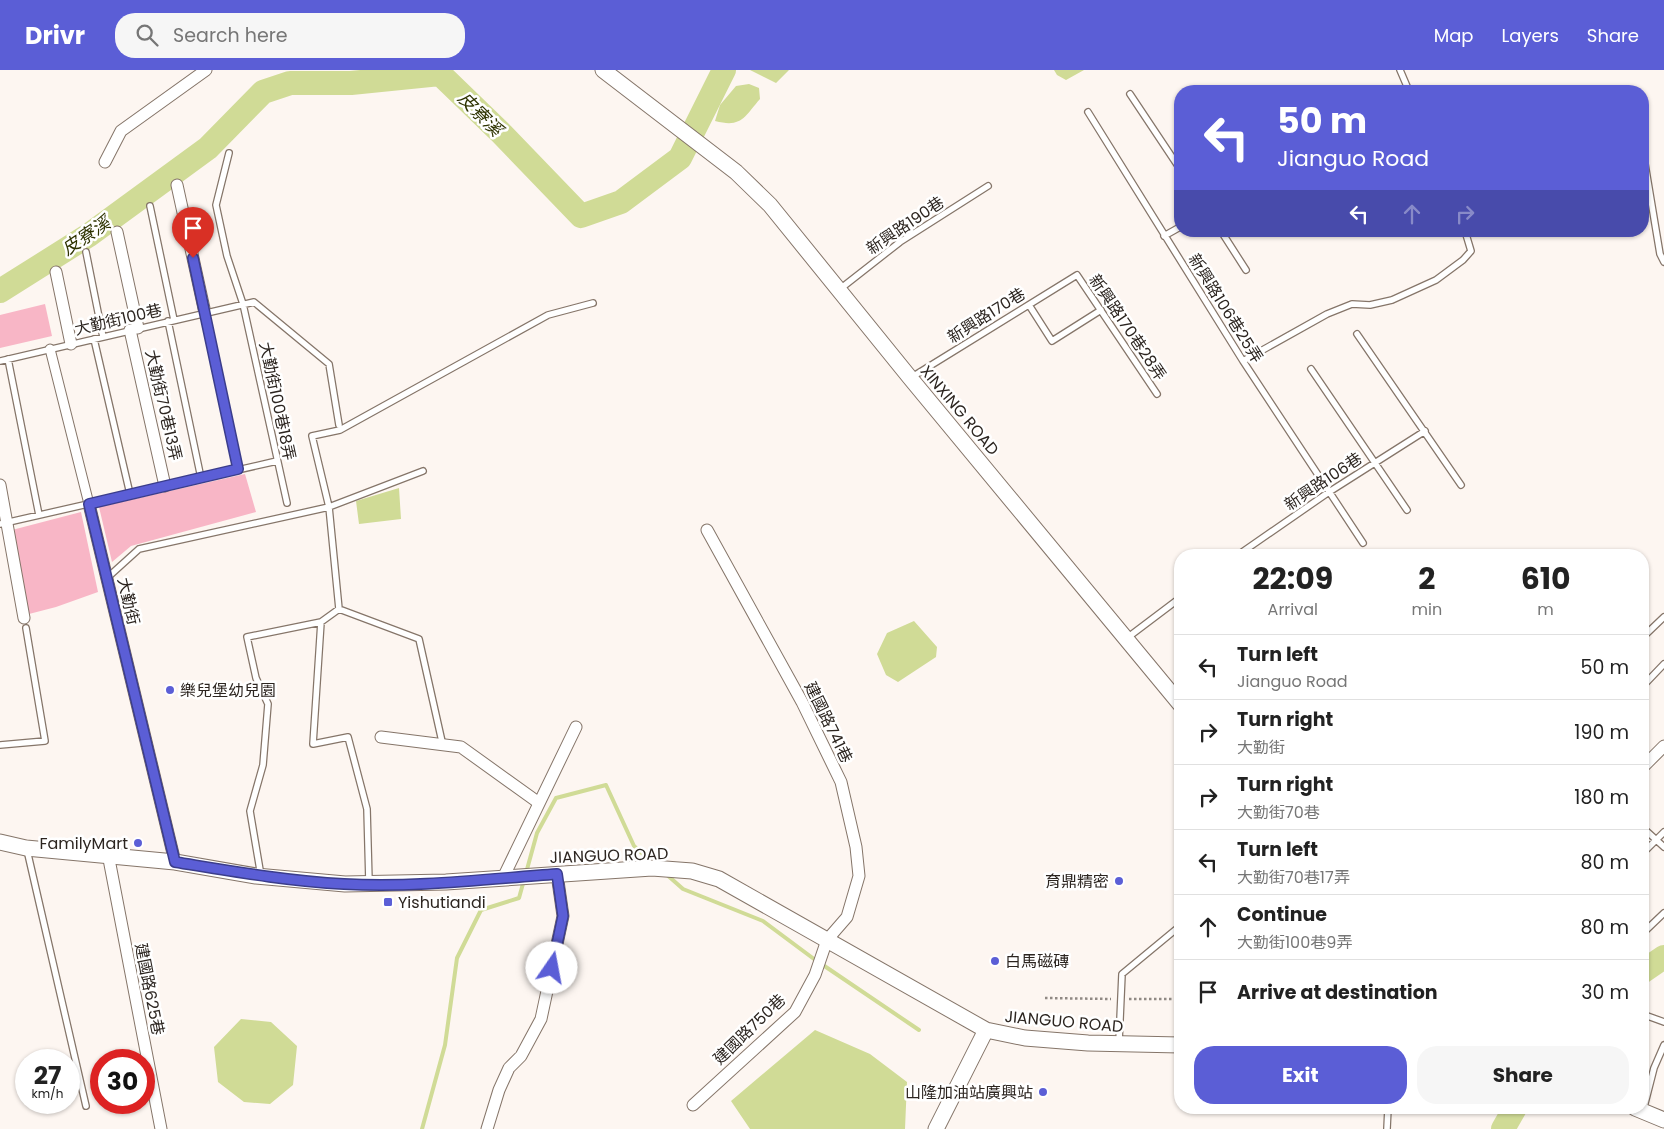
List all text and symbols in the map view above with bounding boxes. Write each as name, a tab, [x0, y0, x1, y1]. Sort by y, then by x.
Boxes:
search box	[115, 13, 465, 58]
text: Drivr	[25, 19, 85, 52]
icon: search	[133, 21, 161, 49]
text: Search here	[173, 22, 288, 49]
text: Map	[1434, 23, 1474, 48]
text: Layers	[1502, 23, 1559, 48]
text: Share	[1587, 23, 1639, 48]
water label: 皮寮溪	[452, 86, 510, 144]
text: 50 m	[1277, 96, 1367, 145]
icon: left	[1194, 105, 1259, 170]
text: Jianguo Road	[1277, 143, 1429, 174]
street label: 新興路190巷	[862, 191, 949, 260]
icon: left	[1345, 200, 1373, 228]
icon: ahead	[1398, 200, 1426, 228]
icon: right	[1451, 200, 1479, 228]
pin	[172, 207, 214, 258]
water label: 皮寮溪	[56, 208, 118, 261]
icon: arrive	[179, 214, 207, 242]
street label: 新興路106巷25弄	[1183, 249, 1268, 367]
street label: 新興路170巷28弄	[1084, 270, 1172, 385]
street label: 新興路170巷	[943, 282, 1030, 348]
street label: 大勤街100巷	[72, 298, 164, 341]
street label: 大勤街100巷18弄	[254, 340, 301, 462]
street label: 大勤街70巷13弄	[140, 347, 187, 463]
street label: XINXING ROAD	[915, 360, 1004, 460]
street label: 新興路106巷	[1280, 447, 1367, 516]
text: 22:09	[1252, 557, 1333, 600]
text: 2	[1418, 557, 1435, 600]
text: 610	[1521, 557, 1571, 600]
street label: 大勤街	[112, 575, 145, 627]
text: Arrival	[1268, 598, 1318, 621]
text: min	[1412, 598, 1442, 621]
text: m	[1537, 598, 1554, 621]
text: Turn left	[1237, 641, 1318, 668]
icon: left	[1194, 653, 1222, 681]
text: 50 m	[1580, 654, 1629, 681]
text: Jianguo Road	[1237, 670, 1348, 693]
street label: 建國路741巷	[799, 678, 858, 767]
place label: 樂兒堡幼兒園	[180, 679, 276, 702]
marker: 樂兒堡幼兒園	[164, 684, 176, 696]
text: Turn right	[1237, 706, 1333, 733]
icon: right	[1194, 718, 1222, 746]
text: 190 m	[1574, 719, 1629, 746]
text: 大勤街	[1237, 736, 1285, 759]
text: Turn right	[1237, 771, 1333, 798]
icon: right	[1194, 783, 1222, 811]
text: 180 m	[1574, 784, 1629, 811]
text: 大勤街70巷	[1237, 801, 1320, 824]
place label: FamilyMart	[39, 832, 128, 855]
text: Turn left	[1237, 836, 1318, 863]
marker: FamilyMart	[132, 837, 144, 849]
street label: JIANGUO ROAD	[549, 842, 669, 869]
icon: left	[1194, 848, 1222, 876]
text: 80 m	[1580, 849, 1629, 876]
text: 大勤街70巷17弄	[1237, 866, 1350, 889]
place label: 育鼎精密	[1045, 870, 1109, 893]
marker: 育鼎精密	[1113, 875, 1125, 887]
place label: Yishutiandi	[398, 891, 486, 914]
marker: Yishutiandi	[382, 896, 394, 908]
text: Continue	[1237, 901, 1327, 928]
icon: ahead	[1194, 913, 1222, 941]
text: 80 m	[1580, 914, 1629, 941]
text: 大勤街100巷9弄	[1237, 931, 1352, 954]
street label: 建國路625巷	[129, 941, 170, 1037]
position arrow	[525, 941, 577, 993]
place label: 白馬磁磚	[1005, 950, 1069, 973]
marker: 白馬磁磚	[989, 955, 1001, 967]
icon: arrive	[1194, 978, 1222, 1006]
text: Arrive at destination	[1237, 979, 1438, 1006]
text: 30 m	[1581, 979, 1629, 1006]
street label: 建國路750巷	[708, 989, 791, 1070]
street label: JIANGUO ROAD	[1004, 1005, 1124, 1038]
button: Exit	[1194, 1046, 1407, 1104]
button: Share	[1417, 1046, 1629, 1104]
speed limit sign: 30	[90, 1049, 155, 1114]
text: 27	[34, 1058, 61, 1093]
place label: 山隆加油站廣興站	[905, 1081, 1033, 1104]
text: km/h	[32, 1085, 63, 1102]
marker: 山隆加油站廣興站	[1037, 1086, 1049, 1098]

